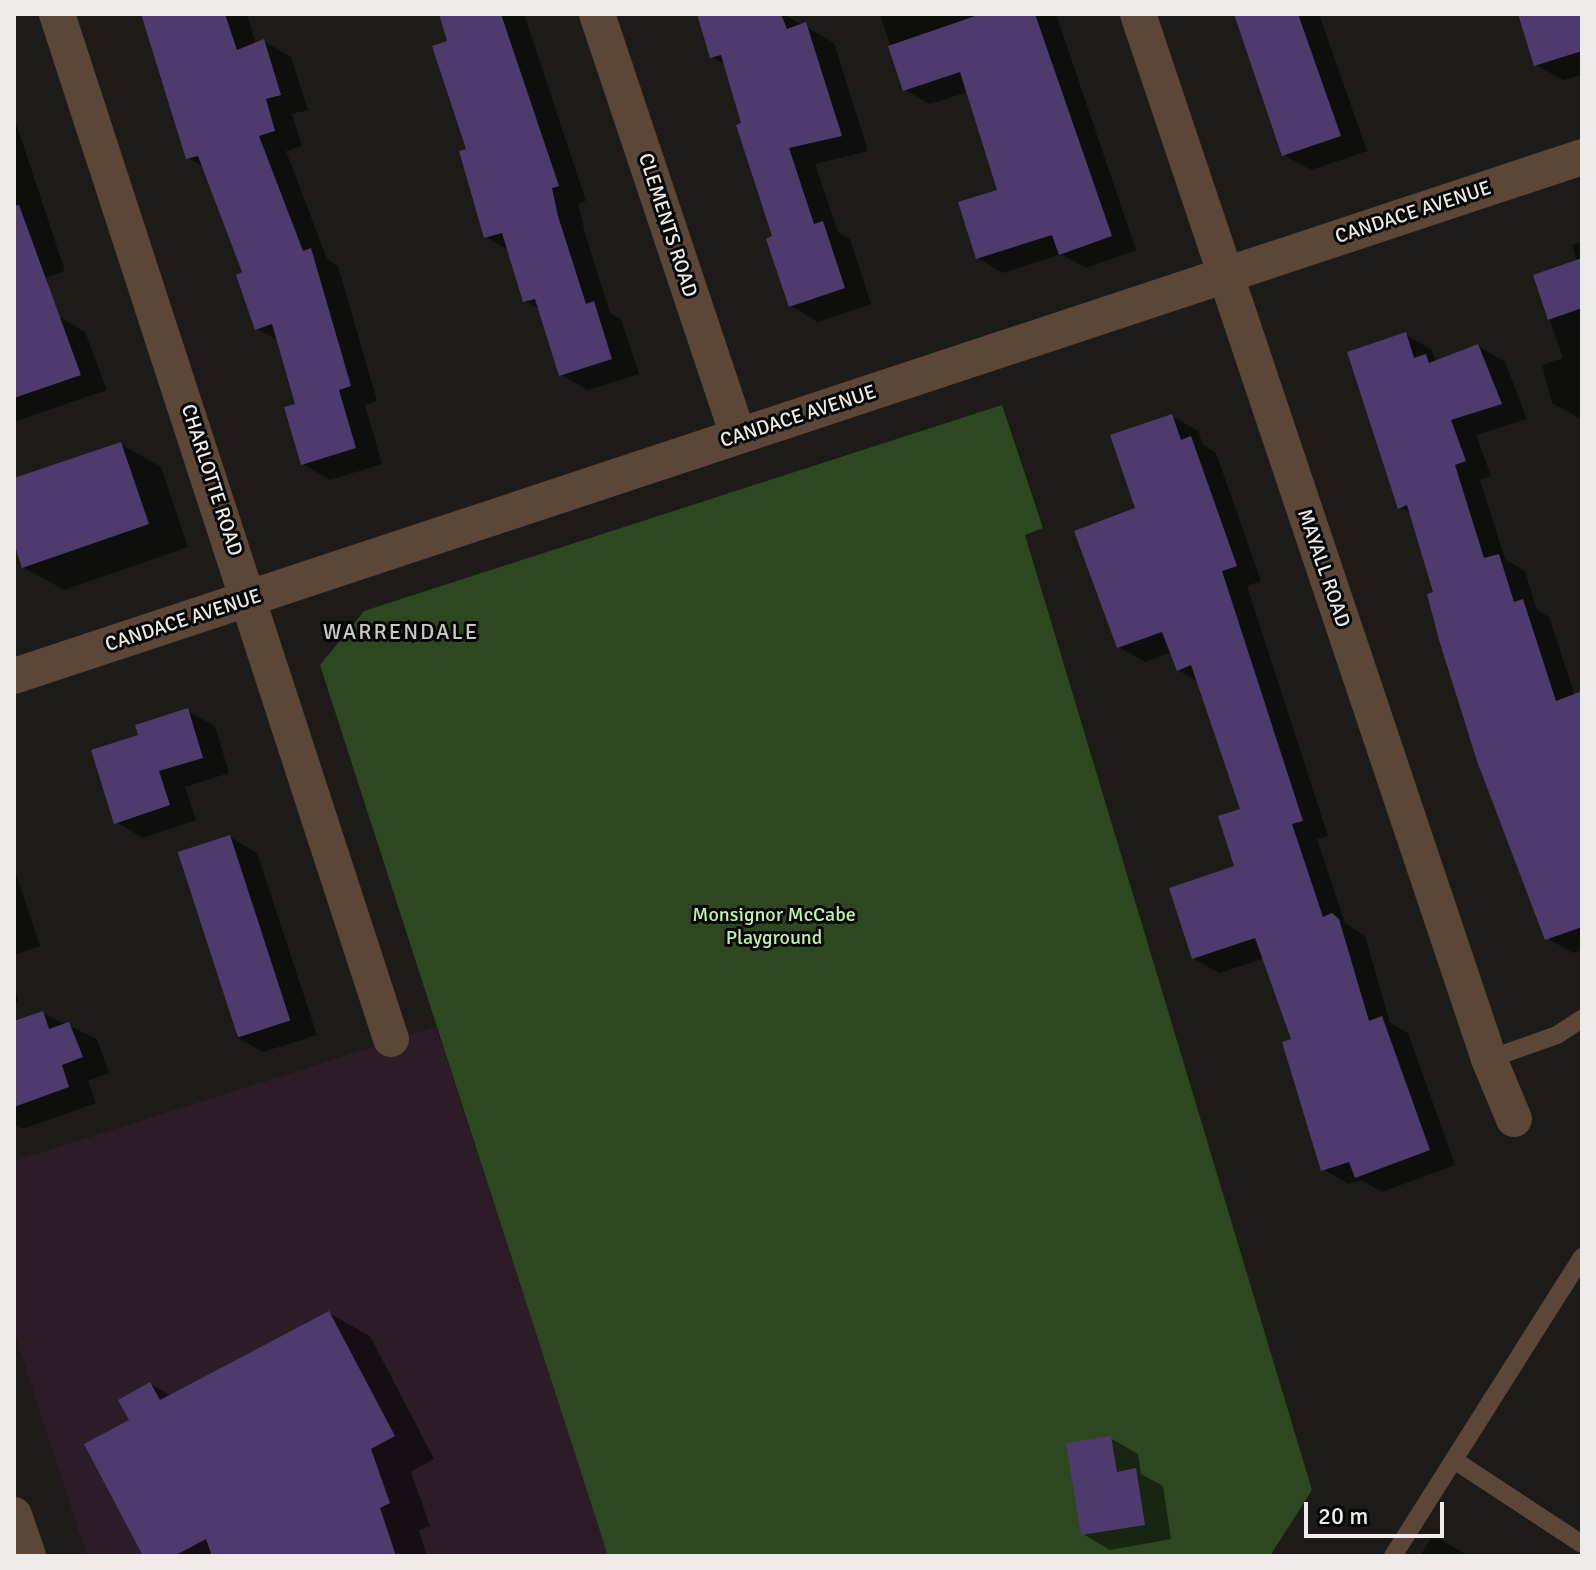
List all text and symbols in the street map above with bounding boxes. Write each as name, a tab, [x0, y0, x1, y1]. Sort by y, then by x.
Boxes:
street label: CLEMENTS ROAD	[633, 150, 703, 300]
street label: CANDACE AVENUE	[1332, 175, 1494, 249]
street label: CANDACE AVENUE	[717, 379, 879, 453]
street label: CHARLOTTE ROAD	[176, 401, 248, 559]
street label: MAYALL ROAD	[1293, 506, 1355, 630]
street label: CANDACE AVENUE	[102, 583, 264, 657]
district label: WARRENDALE	[323, 619, 479, 645]
park label: Monsignor McCabe Playground	[692, 902, 856, 949]
scale bar	[1308, 1486, 1448, 1536]
text: 20 m	[1318, 1501, 1368, 1531]

